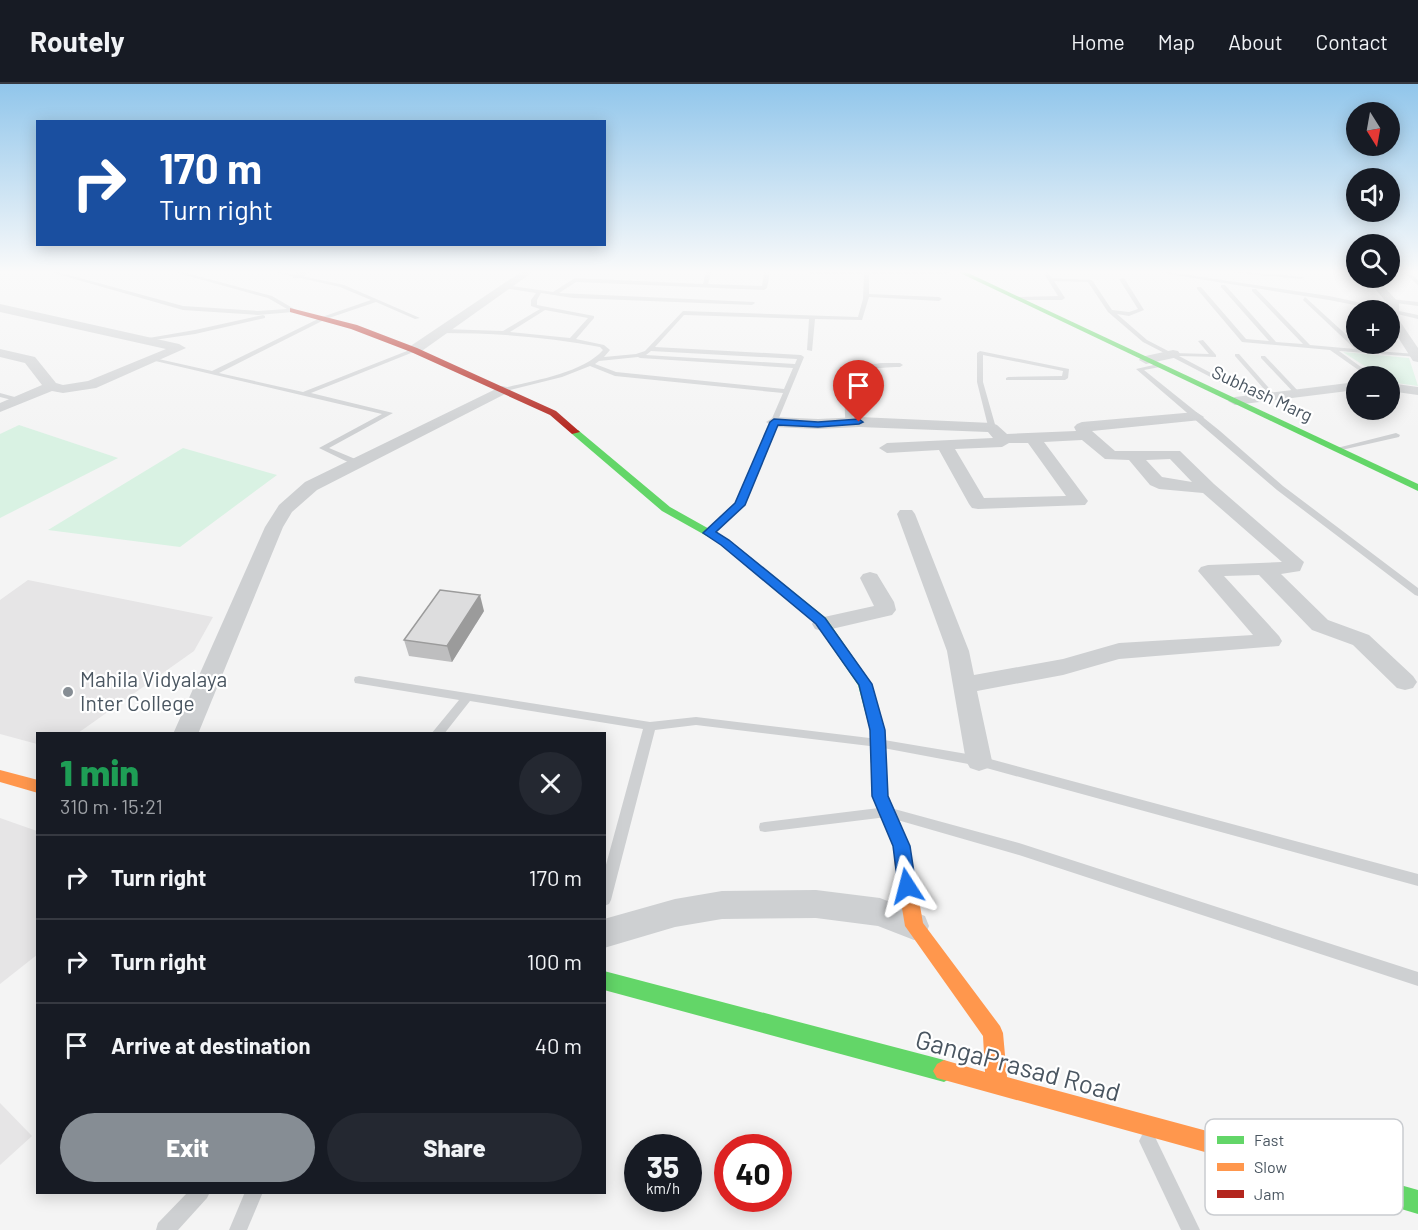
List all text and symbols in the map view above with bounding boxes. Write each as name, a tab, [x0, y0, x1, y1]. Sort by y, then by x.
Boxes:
text: Routely	[30, 24, 125, 58]
text: Home	[1071, 29, 1125, 54]
text: Map	[1158, 29, 1195, 54]
text: About	[1228, 29, 1283, 54]
text: Contact	[1316, 29, 1388, 54]
north arrow	[1346, 102, 1400, 156]
map controls	[1346, 102, 1400, 420]
text: 170 m	[159, 142, 262, 192]
icon: right	[60, 144, 138, 222]
button: sound	[1346, 168, 1400, 222]
text: Turn right	[159, 193, 273, 225]
button: search	[1346, 234, 1400, 288]
button: +	[1346, 300, 1400, 354]
pin	[833, 360, 884, 422]
street label: Subhash Marg	[1208, 360, 1316, 426]
button: −	[1346, 366, 1400, 420]
icon: arrive	[842, 369, 875, 402]
place label: Mahila Vidyalaya Inter College	[80, 666, 227, 715]
marker: Mahila Vidyalaya Inter College	[61, 685, 75, 699]
text: 1 min	[60, 750, 139, 793]
button: close	[519, 752, 582, 815]
text: 310 m · 15:21	[60, 794, 163, 818]
position arrow	[875, 854, 939, 918]
icon: right	[60, 861, 93, 894]
text: Turn right	[111, 864, 206, 890]
text: 170 m	[529, 864, 582, 890]
icon: right	[60, 945, 93, 978]
text: Turn right	[111, 948, 206, 974]
text: 100 m	[527, 948, 582, 974]
street label: GangaPrasad Road	[912, 1022, 1124, 1107]
icon: arrive	[60, 1029, 93, 1062]
text: Arrive at destination	[111, 1032, 310, 1058]
text: 40 m	[535, 1032, 582, 1058]
button: Exit	[60, 1113, 315, 1182]
button: Share	[327, 1113, 582, 1182]
legend	[1205, 1119, 1403, 1215]
text: Fast	[1254, 1130, 1284, 1149]
speed limit sign: 40	[714, 1134, 792, 1212]
text: 35	[647, 1148, 679, 1184]
text: Slow	[1254, 1157, 1287, 1176]
text: km/h	[646, 1179, 680, 1197]
text: Jam	[1254, 1184, 1285, 1203]

